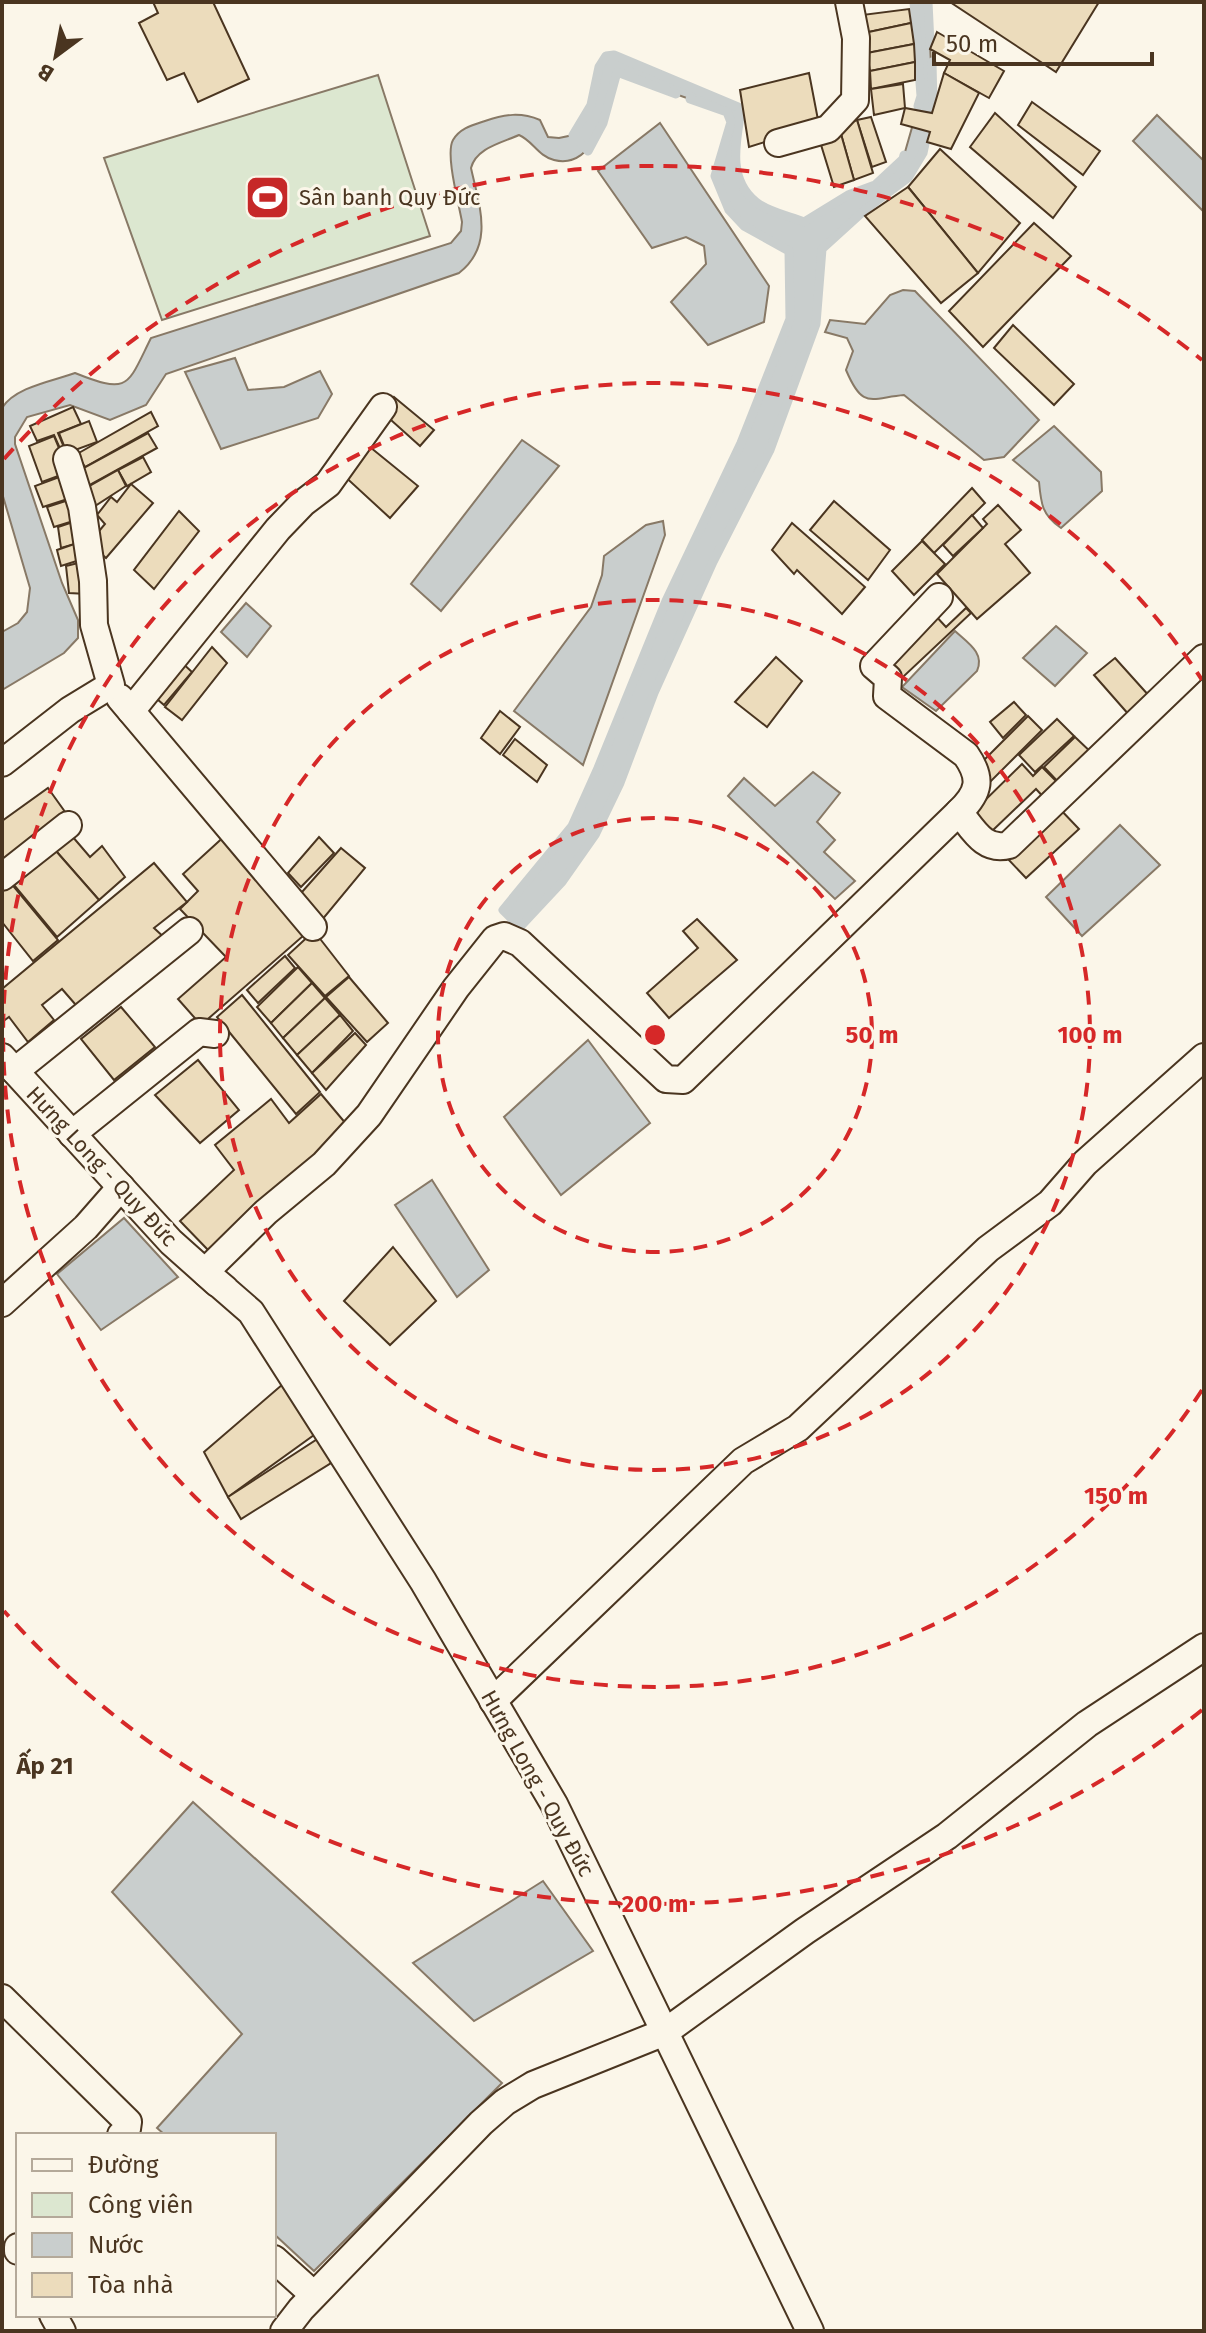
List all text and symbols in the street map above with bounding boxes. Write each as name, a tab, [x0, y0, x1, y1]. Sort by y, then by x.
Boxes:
north arrow	[16, 16, 96, 96]
scale bar	[934, 16, 1152, 66]
text: 50 m	[946, 30, 998, 58]
text: B	[33, 57, 59, 88]
sports icon: Sân banh Quy Đức	[244, 173, 292, 221]
place label: Sân banh Quy Đức	[299, 184, 481, 211]
centre of rings	[641, 1021, 669, 1049]
text: 50 m	[846, 1021, 898, 1049]
text: 100 m	[1057, 1021, 1123, 1049]
street label: Hưng Long - Quy Đức	[21, 1081, 183, 1252]
text: 150 m	[1084, 1482, 1148, 1510]
street label: Hưng Long - Quy Đức	[475, 1685, 600, 1881]
district label: Ấp 21	[15, 1748, 74, 1780]
text: 200 m	[622, 1890, 688, 1918]
legend	[16, 2133, 276, 2317]
text: Đường	[88, 2151, 159, 2179]
text: Công viên	[88, 2191, 194, 2219]
text: Nước	[88, 2231, 144, 2259]
text: Tòa nhà	[88, 2271, 173, 2299]

